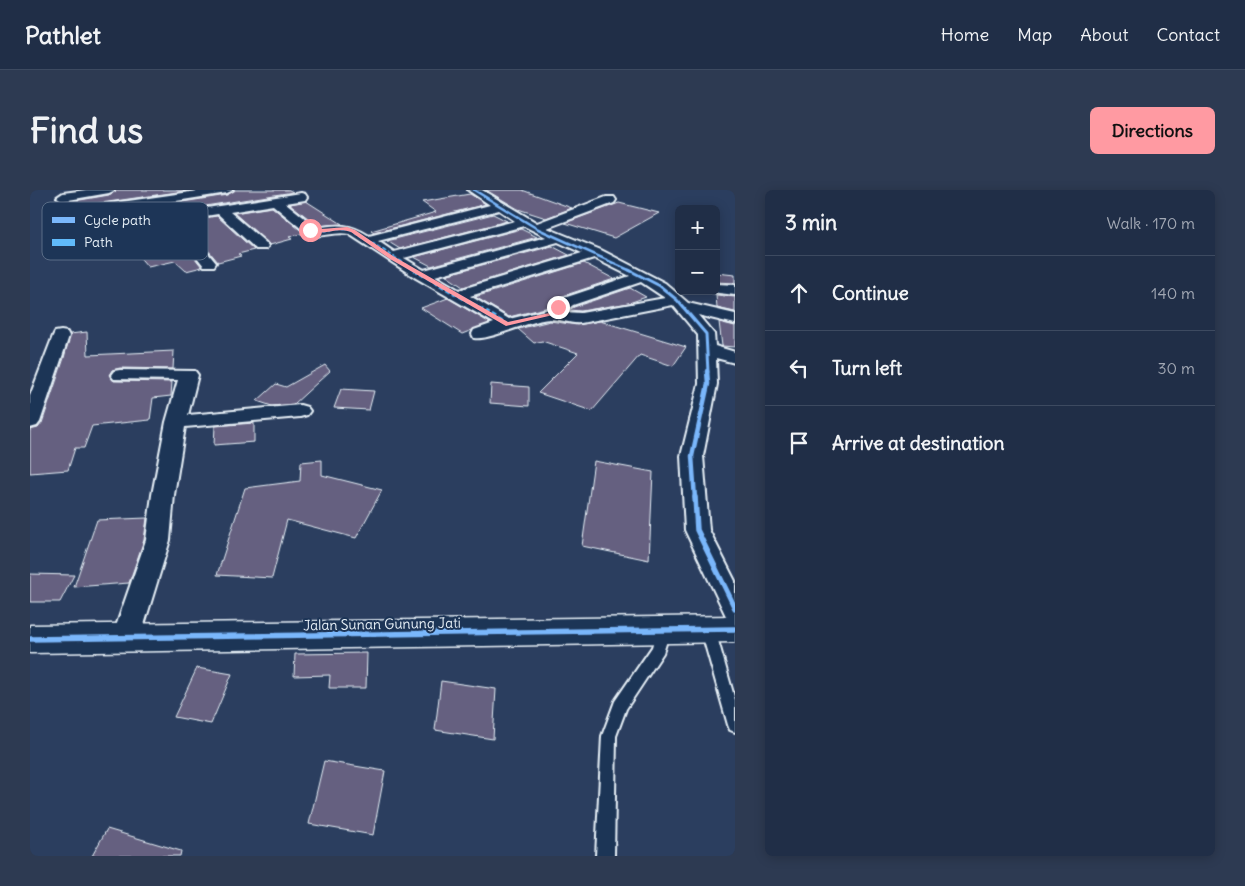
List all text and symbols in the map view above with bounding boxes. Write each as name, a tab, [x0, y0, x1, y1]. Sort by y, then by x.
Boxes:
text: Pathlet	[25, 20, 101, 50]
text: Home	[941, 23, 989, 46]
text: Map	[1017, 23, 1052, 46]
text: About	[1080, 23, 1128, 46]
text: Contact	[1156, 23, 1220, 46]
button: Directions	[1090, 107, 1215, 154]
text: Find us	[30, 108, 143, 152]
legend	[42, 202, 208, 260]
map controls	[675, 205, 720, 295]
button: +	[675, 205, 720, 250]
text: 3 min	[785, 209, 837, 236]
text: Cycle path	[84, 211, 151, 229]
text: Walk · 170 m	[1106, 213, 1195, 233]
route start	[299, 219, 322, 242]
text: Path	[84, 233, 113, 251]
button: −	[675, 250, 720, 295]
icon: ahead	[785, 279, 813, 307]
text: Continue	[832, 281, 909, 305]
text: 140 m	[1151, 283, 1195, 303]
route end	[547, 296, 570, 319]
icon: left	[785, 354, 813, 382]
text: Turn left	[832, 356, 902, 380]
text: 30 m	[1158, 358, 1195, 378]
icon: arrive	[785, 429, 813, 457]
text: Arrive at destination	[832, 431, 1005, 455]
street label: Jalan Sunan Gunung Jati	[303, 614, 461, 634]

